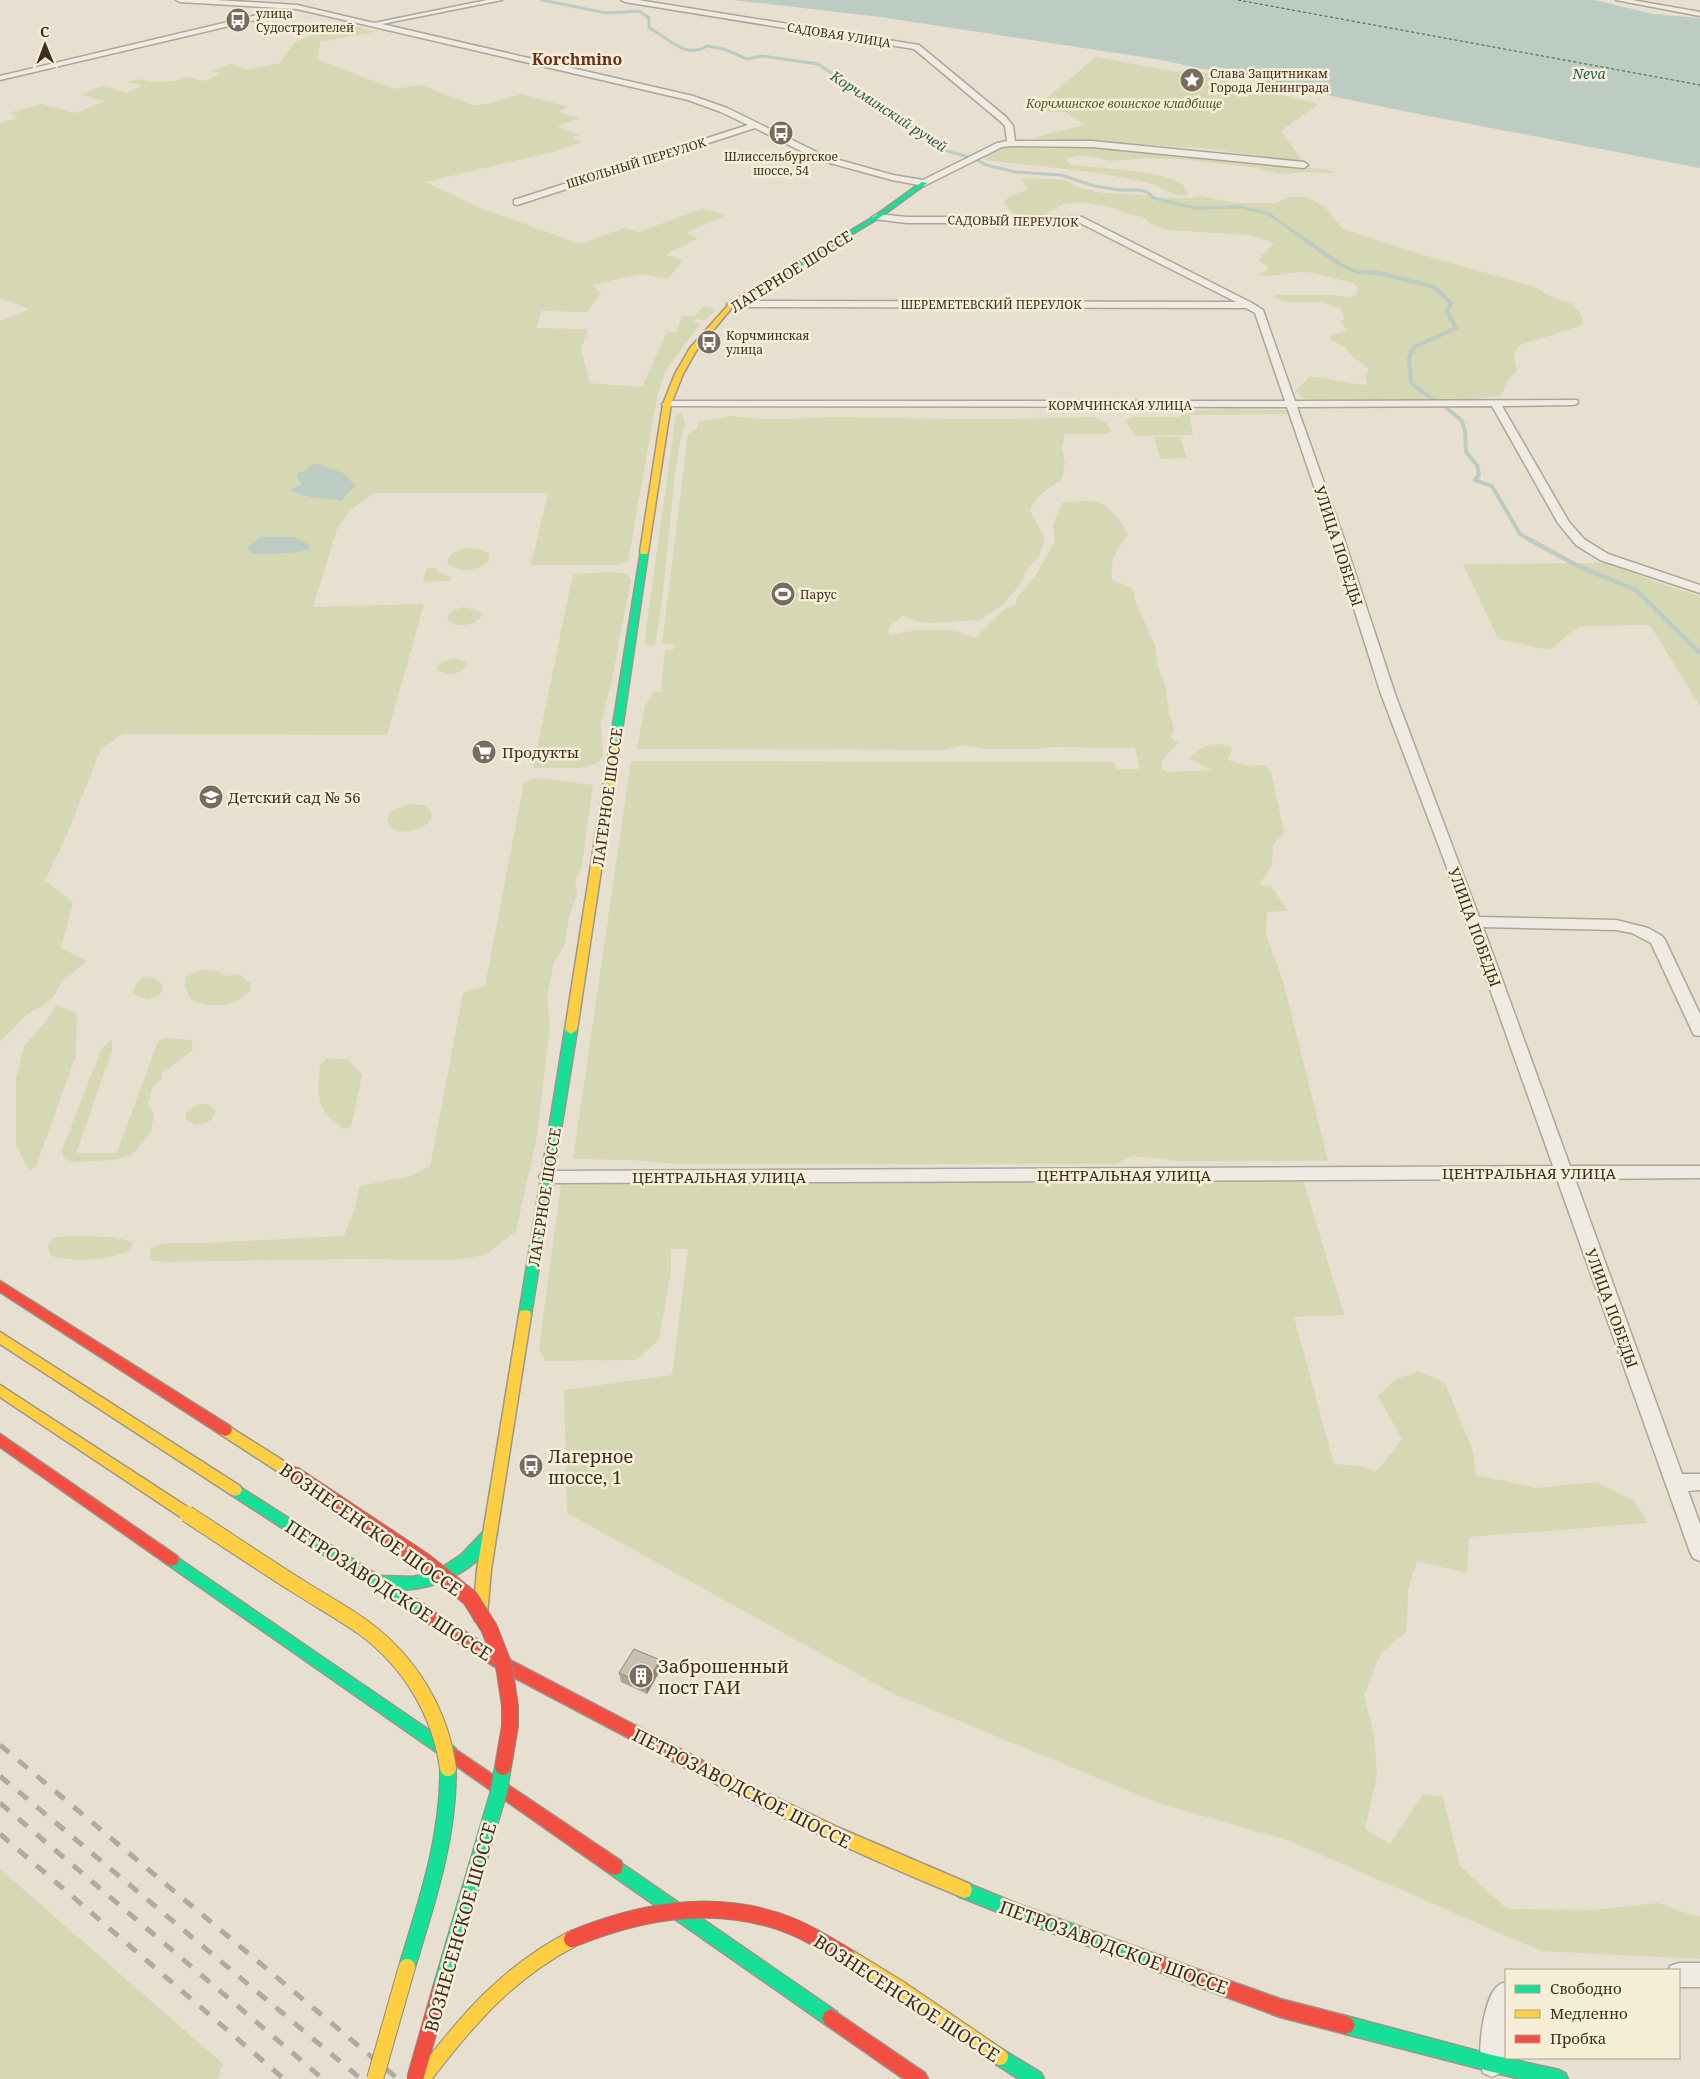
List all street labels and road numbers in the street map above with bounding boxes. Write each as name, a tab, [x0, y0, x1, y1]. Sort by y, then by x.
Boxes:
street label: САДОВАЯ УЛИЦА	[786, 18, 893, 52]
street label: ШКОЛЬНЫЙ ПЕРЕУЛОК	[564, 133, 709, 192]
street label: САДОВЫЙ ПЕРЕУЛОК	[947, 211, 1079, 231]
street label: ЛАГЕРНОЕ ШОССЕ	[726, 225, 856, 317]
street label: ШЕРЕМЕТЕВСКИЙ ПЕРЕУЛОК	[900, 296, 1082, 313]
street label: КОРМЧИНСКАЯ УЛИЦА	[1048, 397, 1192, 414]
street label: УЛИЦА ПОБЕДЫ	[1310, 483, 1368, 609]
street label: ЛАГЕРНОЕ ШОССЕ	[587, 726, 627, 868]
street label: УЛИЦА ПОБЕДЫ	[1444, 864, 1506, 990]
street label: ЛАГЕРНОЕ ШОССЕ	[523, 1126, 565, 1268]
street label: ЦЕНТРАЛЬНАЯ УЛИЦА	[1442, 1163, 1616, 1183]
street label: ЦЕНТРАЛЬНАЯ УЛИЦА	[1037, 1165, 1211, 1185]
street label: ЦЕНТРАЛЬНАЯ УЛИЦА	[632, 1167, 806, 1187]
street label: УЛИЦА ПОБЕДЫ	[1581, 1245, 1643, 1371]
street label: ВОЗНЕСЕНСКОЕ ШОССЕ	[275, 1457, 467, 1601]
street label: ПЕТРОЗАВОДСКОЕ ШОССЕ	[281, 1514, 497, 1666]
street label: ПЕТРОЗАВОДСКОЕ ШОССЕ	[629, 1722, 855, 1854]
street label: ВОЗНЕСЕНСКОЕ ШОССЕ	[419, 1819, 501, 2035]
street label: ПЕТРОЗАВОДСКОЕ ШОССЕ	[996, 1894, 1232, 2000]
street label: ВОЗНЕСЕНСКОЕ ШОССЕ	[809, 1929, 1005, 2067]

